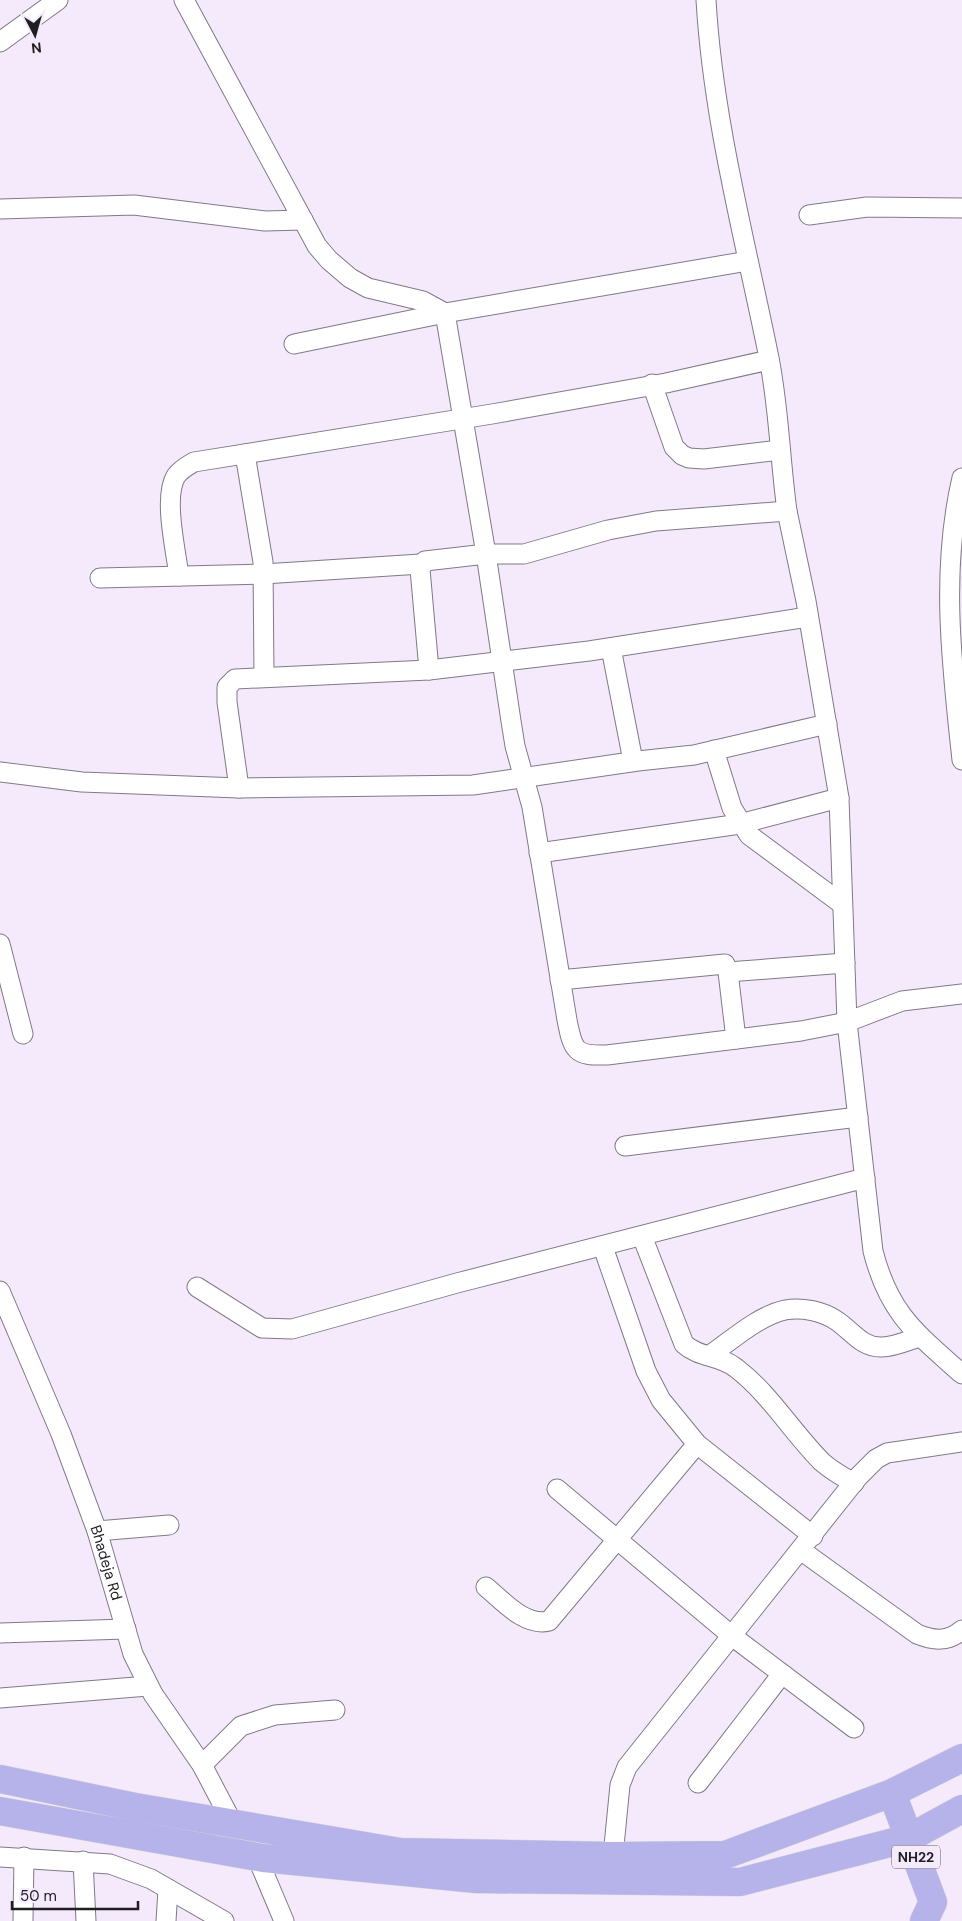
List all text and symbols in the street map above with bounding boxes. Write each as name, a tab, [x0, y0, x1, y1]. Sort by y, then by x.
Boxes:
north arrow	[10, 10, 60, 60]
text: N	[30, 38, 42, 57]
street label: Bhadeja Rd	[86, 1522, 127, 1603]
road number: NH22	[892, 1845, 940, 1868]
scale bar	[12, 1878, 139, 1910]
text: 50 m	[20, 1886, 57, 1906]

